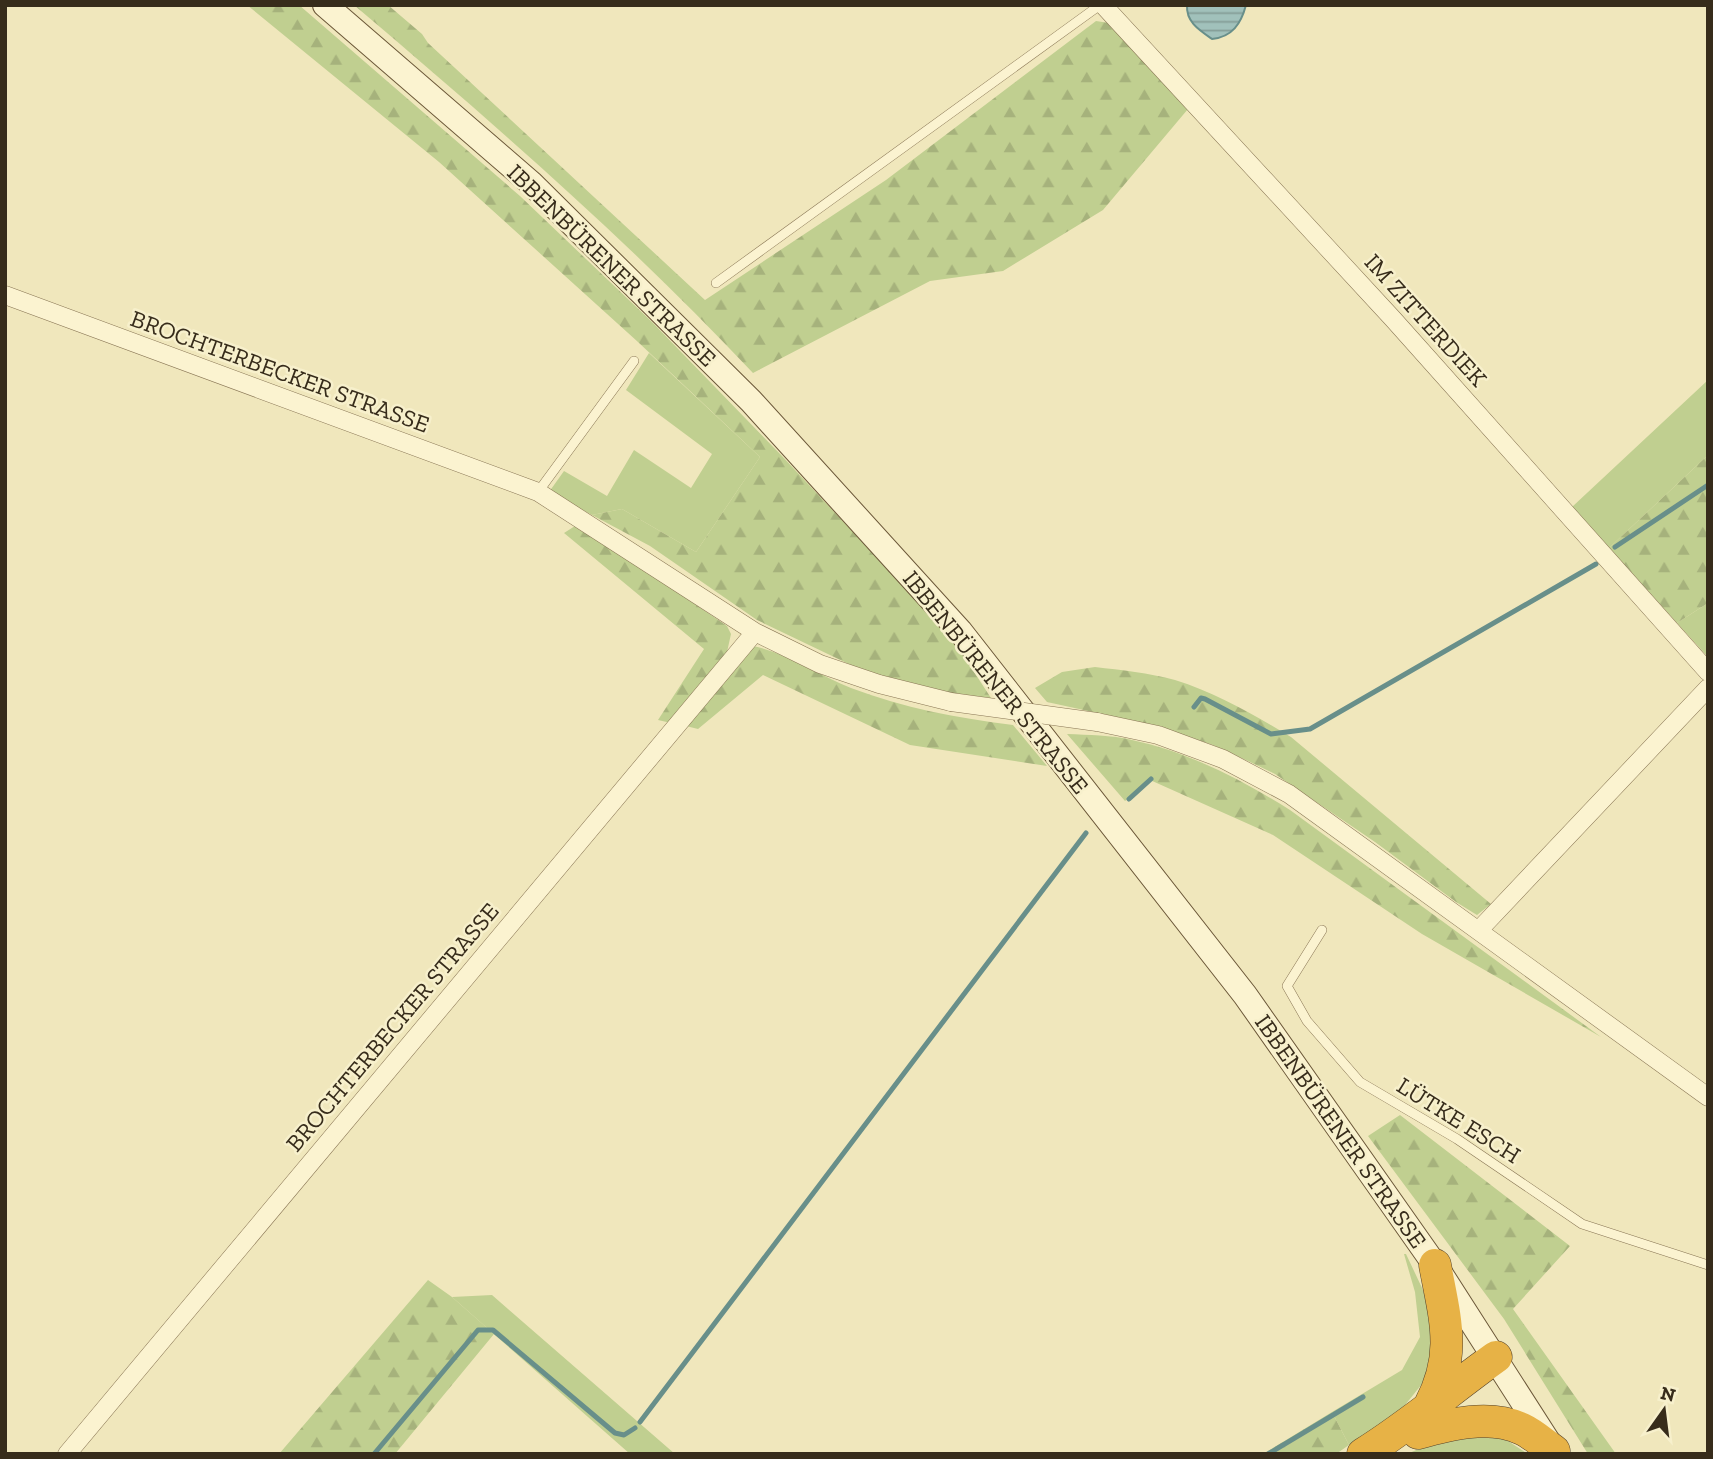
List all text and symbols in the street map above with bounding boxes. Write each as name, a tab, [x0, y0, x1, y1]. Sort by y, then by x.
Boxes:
street label: IBBENBÜRENER STRASSE	[502, 158, 722, 372]
street label: IM ZITTERDIEK	[1359, 248, 1494, 393]
street label: BROCHTERBECKER STRASSE	[127, 303, 433, 439]
street label: IBBENBÜRENER STRASSE	[897, 565, 1095, 799]
street label: BROCHTERBECKER STRASSE	[279, 897, 505, 1157]
street label: IBBENBÜRENER STRASSE	[1249, 1008, 1433, 1254]
street label: LÜTKE ESCH	[1392, 1071, 1526, 1169]
north arrow	[1629, 1375, 1699, 1445]
text: N	[1658, 1381, 1678, 1407]

